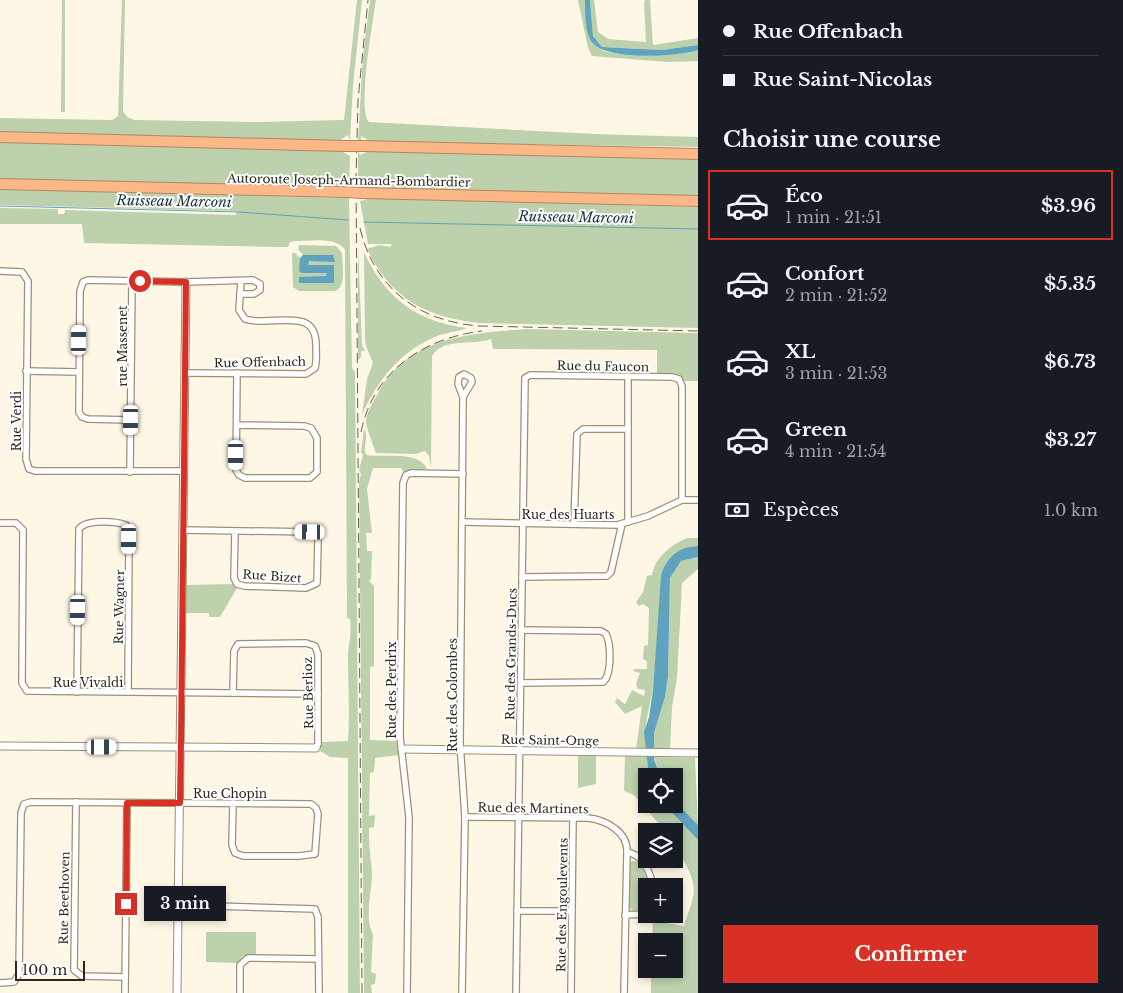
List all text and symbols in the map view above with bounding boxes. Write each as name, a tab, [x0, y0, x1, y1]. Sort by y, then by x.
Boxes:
text: Rue Offenbach	[753, 20, 903, 43]
text: Rue Saint-Nicolas	[753, 68, 932, 91]
text: Choisir une course	[723, 126, 941, 153]
street label: Autoroute Joseph-Armand-Bombardier	[226, 170, 471, 190]
icon: car	[725, 183, 770, 228]
text: Éco	[785, 184, 823, 207]
water label: Ruisseau Marconi	[115, 191, 232, 211]
text: $3.96	[1041, 194, 1096, 217]
water label: Ruisseau Marconi	[517, 207, 634, 227]
text: 1 min · 21:51	[785, 207, 882, 227]
icon: car	[725, 261, 770, 306]
text: Confort	[785, 262, 864, 285]
route start	[129, 270, 151, 292]
text: $5.35	[1044, 272, 1096, 295]
text: 2 min · 21:52	[785, 285, 887, 305]
street label: rue Massenet	[115, 305, 130, 387]
car	[71, 325, 86, 355]
icon: car	[725, 339, 770, 384]
text: XL	[785, 340, 815, 363]
text: $6.73	[1044, 350, 1096, 373]
street label: Rue Offenbach	[214, 354, 306, 370]
street label: Rue du Faucon	[557, 358, 649, 374]
text: 3 min · 21:53	[785, 363, 887, 383]
street label: Rue Verdi	[9, 391, 24, 451]
car	[123, 405, 138, 435]
icon: car	[725, 417, 770, 462]
text: Green	[785, 418, 847, 441]
text: $3.27	[1045, 428, 1096, 451]
car	[228, 440, 243, 470]
text: 4 min · 21:54	[785, 441, 886, 461]
icon: cash	[723, 496, 751, 524]
text: Espèces	[763, 498, 839, 521]
text: 1.0 km	[1044, 500, 1098, 520]
street label: Rue des Huarts	[522, 507, 614, 522]
car	[121, 524, 136, 554]
car	[294, 524, 325, 540]
street label: Rue Bizet	[242, 566, 303, 586]
street label: Rue Wagner	[111, 569, 127, 645]
street label: Rue des Grands-Ducs	[502, 588, 520, 720]
car	[70, 595, 85, 625]
street label: Rue des Colombes	[445, 638, 460, 752]
street label: Rue des Perdrix	[384, 641, 399, 739]
street label: Rue Berlioz	[300, 657, 316, 729]
street label: Rue Vivaldi	[53, 675, 123, 690]
street label: Rue Saint-Onge	[501, 732, 599, 748]
car	[87, 740, 117, 755]
map controls	[638, 768, 683, 978]
button: locate	[638, 768, 683, 813]
street label: Rue Chopin	[193, 786, 267, 801]
street label: Rue des Martinets	[477, 800, 589, 816]
button: layers	[638, 823, 683, 868]
street label: Rue des Engoulevents	[553, 838, 571, 972]
street label: Rue Beethoven	[56, 851, 72, 945]
button: +	[638, 878, 683, 923]
callout: 3 min	[144, 886, 226, 922]
route end	[115, 893, 137, 915]
text: 3 min	[160, 893, 210, 913]
button: Confirmer	[723, 925, 1098, 983]
button: −	[638, 933, 683, 978]
scale bar	[15, 958, 85, 981]
text: 100 m	[22, 961, 67, 979]

